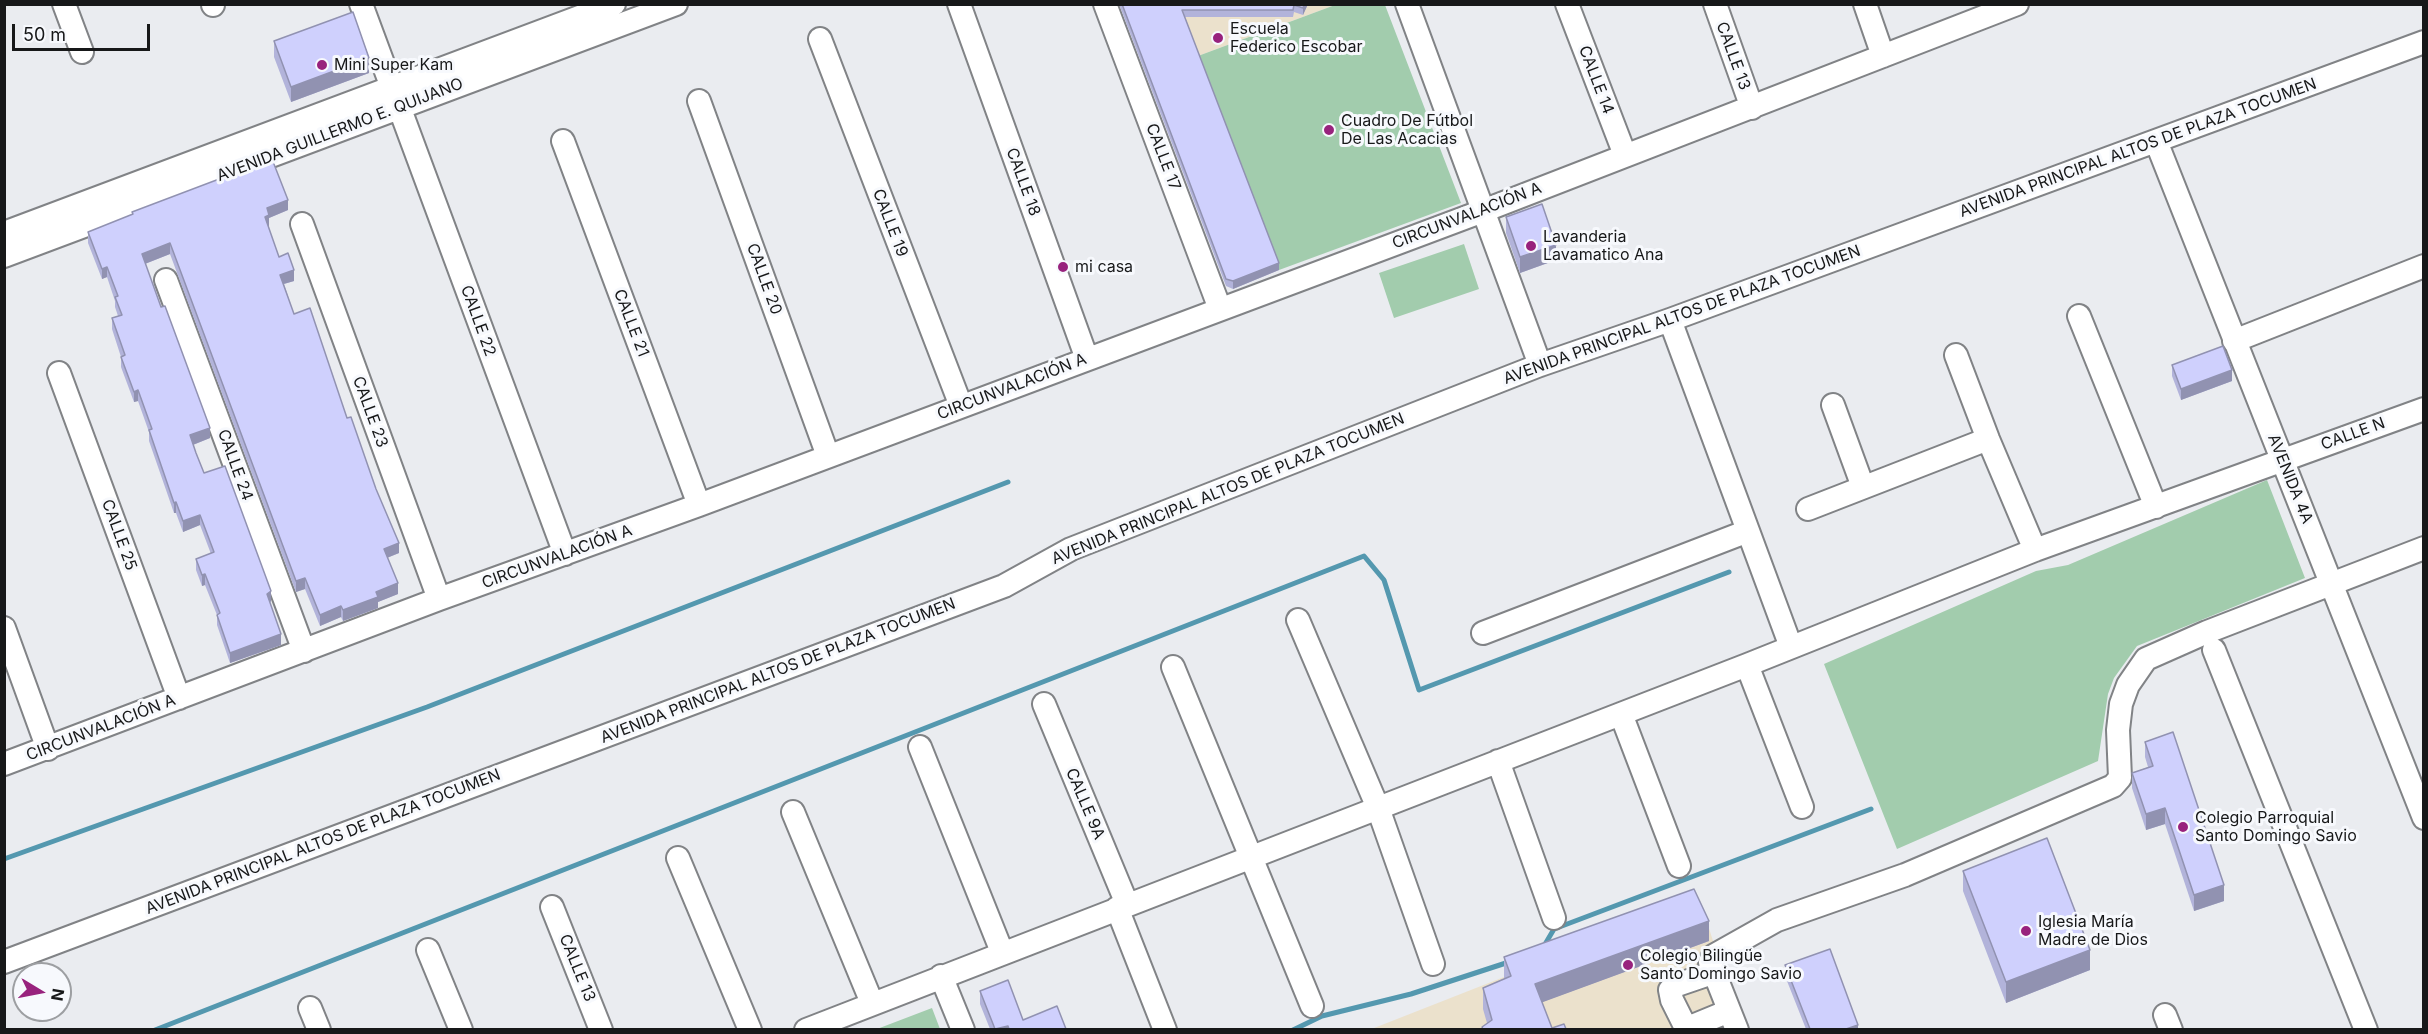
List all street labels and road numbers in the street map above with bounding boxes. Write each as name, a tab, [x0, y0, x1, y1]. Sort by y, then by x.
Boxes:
street label: CALLE 13	[1712, 19, 1754, 93]
street label: CALLE 14	[1574, 43, 1618, 117]
street label: AVENIDA GUILLERMO E. QUIJANO	[214, 74, 466, 186]
street label: AVENIDA PRINCIPAL ALTOS DE PLAZA TOCUMEN	[1957, 74, 2319, 222]
street label: CALLE 17	[1141, 121, 1185, 193]
street label: CALLE 18	[1002, 145, 1044, 219]
street label: CIRCUNVALACIÓN A	[1390, 179, 1544, 253]
street label: CALLE 19	[868, 186, 912, 260]
street label: CALLE 20	[742, 241, 786, 317]
street label: AVENIDA PRINCIPAL ALTOS DE PLAZA TOCUMEN	[1501, 241, 1863, 389]
street label: CALLE 22	[456, 283, 500, 359]
street label: CALLE 21	[609, 286, 653, 360]
street label: CIRCUNVALACIÓN A	[935, 350, 1089, 424]
street label: CALLE 23	[348, 374, 392, 450]
street label: AVENIDA PRINCIPAL ALTOS DE PLAZA TOCUMEN	[1049, 409, 1407, 569]
street label: CALLE N	[2318, 414, 2388, 454]
street label: CALLE 24	[213, 427, 257, 503]
street label: AVENIDA 4A	[2263, 431, 2317, 527]
street label: CALLE 25	[97, 497, 141, 573]
street label: CIRCUNVALACIÓN A	[479, 521, 635, 593]
street label: AVENIDA PRINCIPAL ALTOS DE PLAZA TOCUMEN	[598, 594, 958, 748]
street label: CIRCUNVALACIÓN A	[24, 691, 178, 765]
street label: AVENIDA PRINCIPAL ALTOS DE PLAZA TOCUMEN	[143, 765, 503, 919]
street label: CALLE 9A	[1061, 765, 1109, 843]
street label: CALLE 13	[555, 931, 599, 1005]

